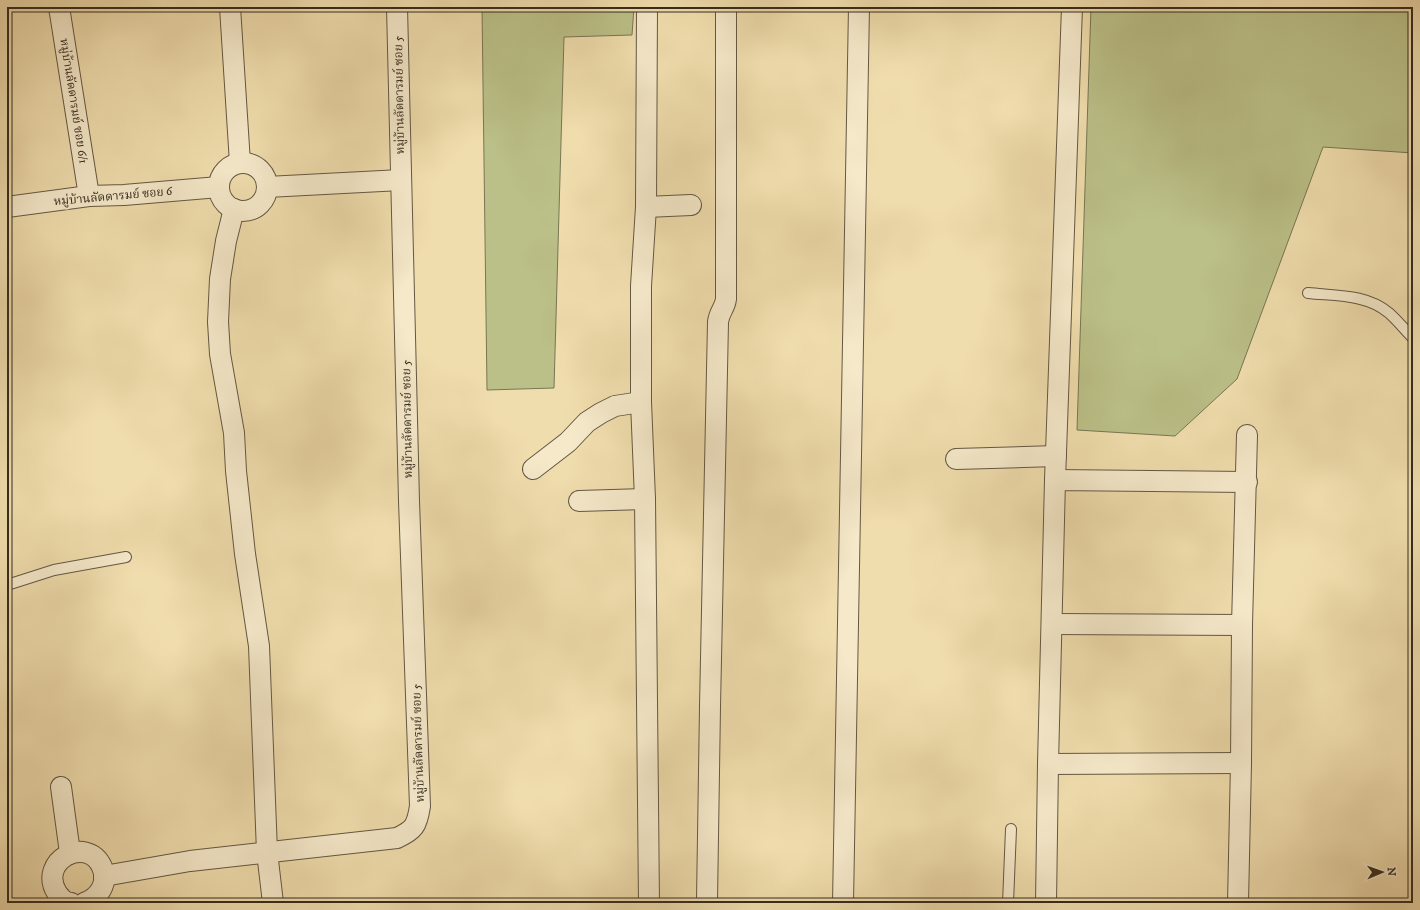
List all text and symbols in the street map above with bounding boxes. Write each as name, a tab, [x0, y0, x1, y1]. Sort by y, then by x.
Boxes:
street label: หมู่บ้านลัดดารมย์ ซอย 5	[391, 36, 408, 154]
street label: หมู่บ้านลัดดารมย์ ซอย 6/1	[56, 37, 91, 165]
street label: หมู่บ้านลัดดารมย์ ซอย 6	[53, 184, 174, 209]
street label: หมู่บ้านลัดดารมย์ ซอย 5	[399, 360, 416, 478]
street label: หมู่บ้านลัดดารมย์ ซอย 5	[409, 683, 428, 803]
north arrow	[1362, 852, 1402, 892]
text: N	[1384, 867, 1398, 876]

